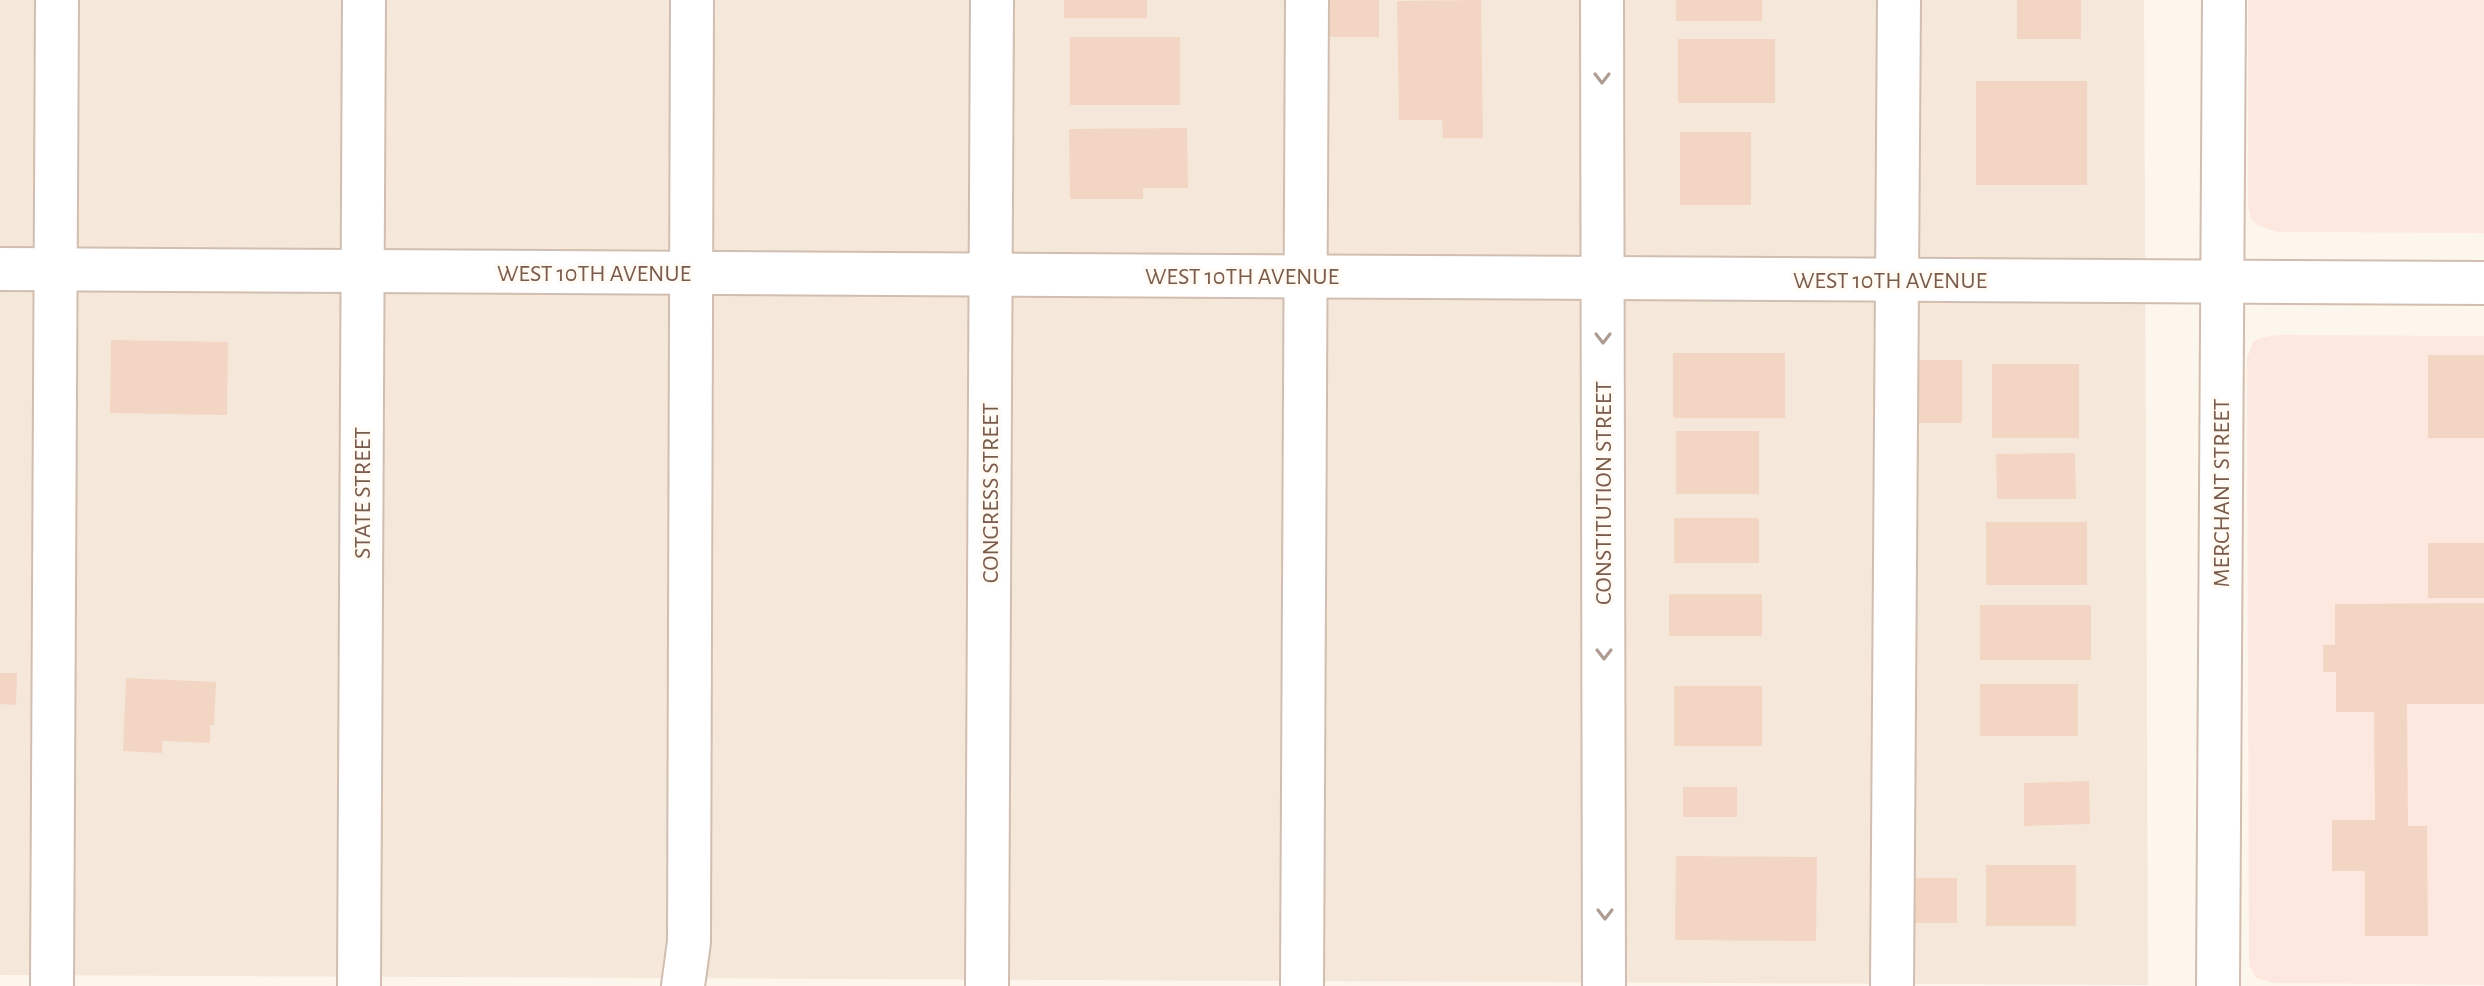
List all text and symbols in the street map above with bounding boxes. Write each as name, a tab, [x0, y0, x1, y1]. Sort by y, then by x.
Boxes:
one-way arrow	[1593, 72, 1611, 85]
street label: WEST 10TH AVENUE	[497, 262, 692, 286]
street label: WEST 10TH AVENUE	[1145, 265, 1340, 289]
street label: WEST 10TH AVENUE	[1793, 269, 1988, 293]
one-way arrow	[1594, 332, 1611, 345]
street label: CONSTITUTION STREET	[1592, 381, 1616, 605]
street label: MERCHANT STREET	[2210, 398, 2234, 588]
street label: CONGRESS STREET	[979, 403, 1003, 583]
street label: STATE STREET	[351, 427, 375, 559]
one-way arrow	[1595, 648, 1613, 661]
one-way arrow	[1596, 908, 1614, 921]

